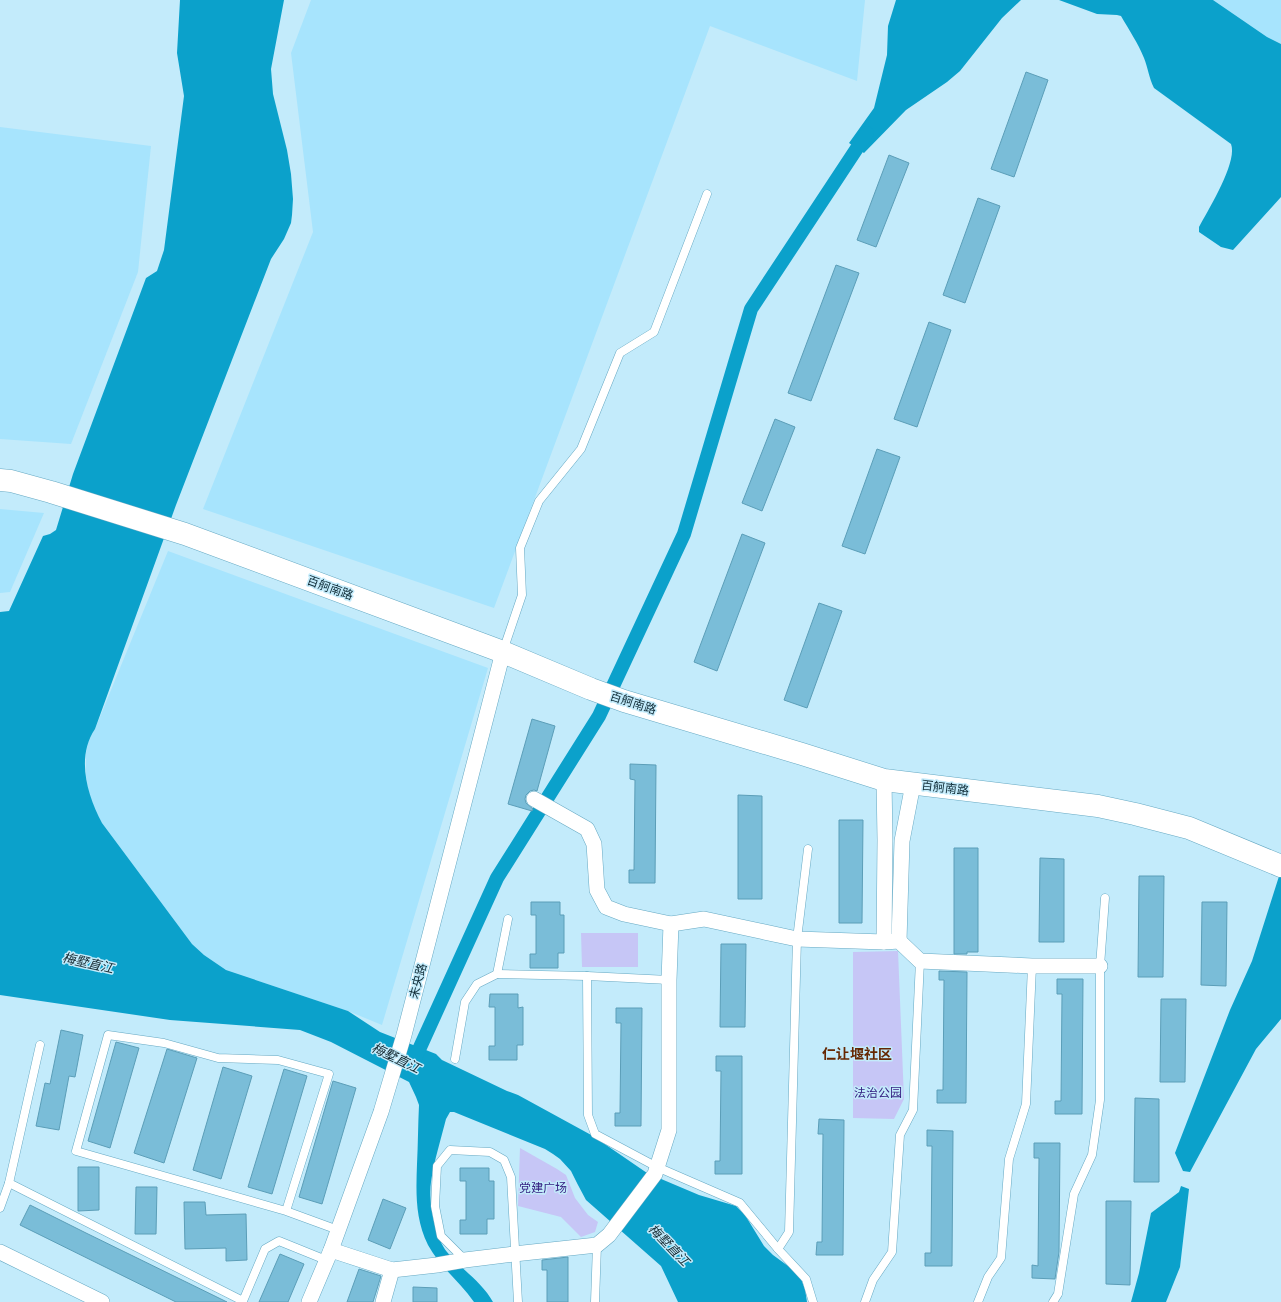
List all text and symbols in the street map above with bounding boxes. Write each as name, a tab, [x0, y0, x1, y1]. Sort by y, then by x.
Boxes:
street label: 百舸南路	[305, 573, 355, 603]
street label: 百舸南路	[608, 689, 658, 717]
street label: 百舸南路	[920, 778, 970, 798]
water label: 梅墅直江	[61, 950, 117, 977]
street label: 未央路	[407, 962, 429, 1000]
water label: 梅墅直江	[369, 1040, 424, 1077]
district label: 仁让堰社区	[822, 1046, 892, 1062]
park label: 法治公园	[854, 1086, 902, 1100]
park label: 党建广场	[519, 1181, 567, 1195]
water label: 梅墅直江	[646, 1221, 694, 1270]

